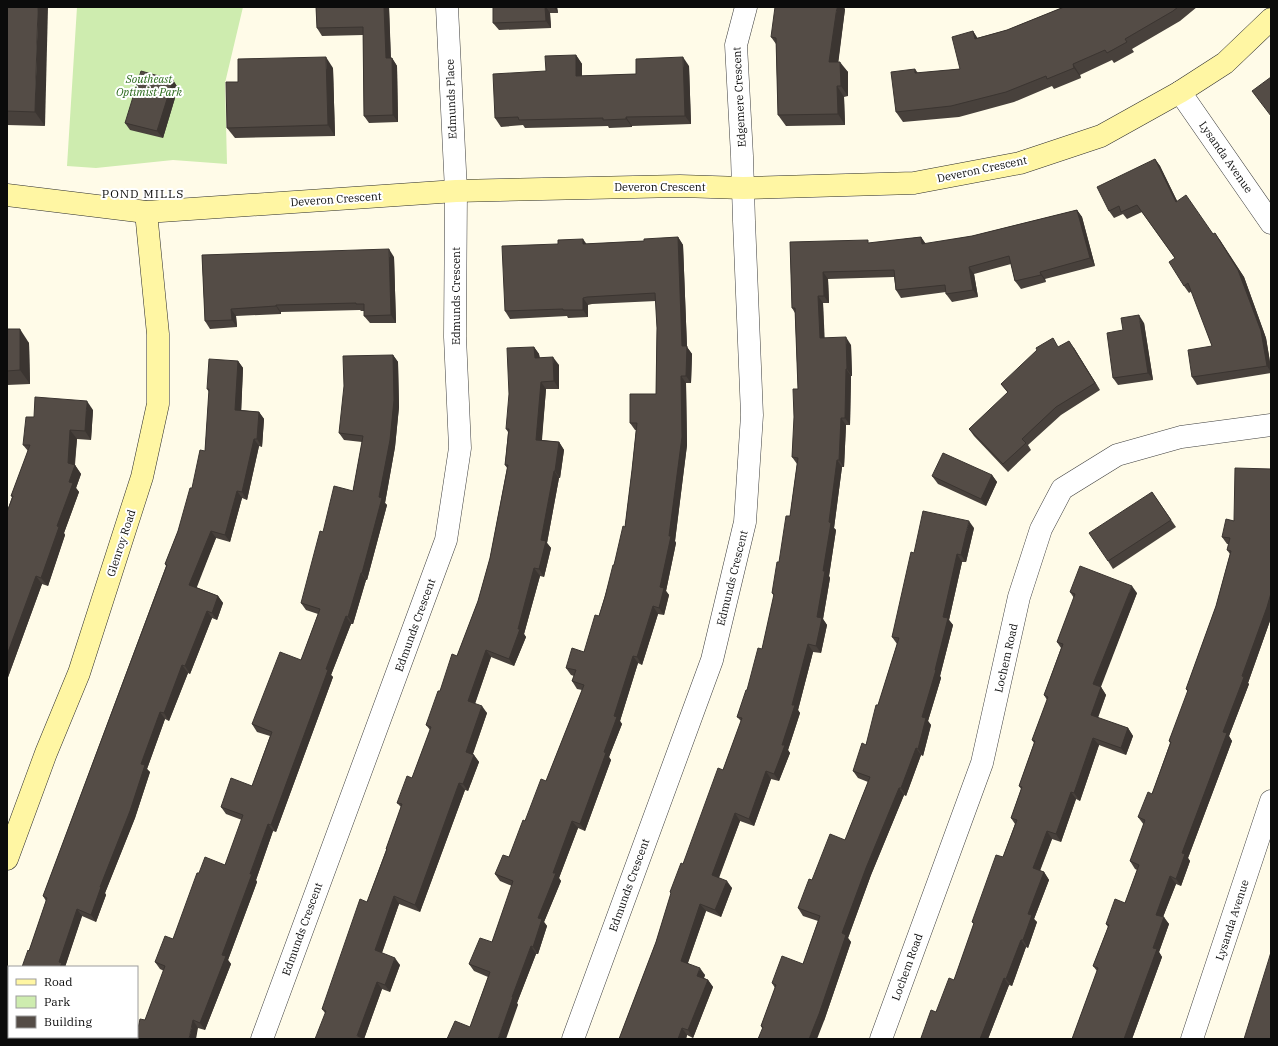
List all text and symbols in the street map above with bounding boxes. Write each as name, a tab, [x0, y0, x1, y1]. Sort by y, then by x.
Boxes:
street label: Edgemere Crescent	[729, 46, 749, 148]
street label: Edmunds Place	[443, 59, 459, 139]
park label: Southeast Optimist Park	[116, 72, 182, 99]
street label: Lysanda Avenue	[1196, 118, 1256, 196]
street label: Deveron Crescent	[936, 153, 1028, 185]
street label: Deveron Crescent	[614, 180, 706, 194]
district label: POND MILLS	[102, 186, 184, 201]
street label: Deveron Crescent	[290, 189, 382, 209]
street label: Edmunds Crescent	[449, 247, 463, 345]
street label: Glenroy Road	[104, 507, 139, 578]
street label: Edmunds Crescent	[713, 529, 751, 627]
street label: Edmunds Crescent	[392, 576, 438, 673]
street label: Lochem Road	[991, 622, 1021, 694]
street label: Edmunds Crescent	[606, 836, 652, 933]
street label: Lysanda Avenue	[1212, 878, 1252, 962]
street label: Edmunds Crescent	[279, 880, 325, 977]
street label: Lochem Road	[888, 931, 926, 1003]
legend	[8, 966, 138, 1038]
text: Road	[44, 974, 73, 989]
text: Park	[44, 994, 70, 1009]
text: Building	[44, 1014, 92, 1029]

